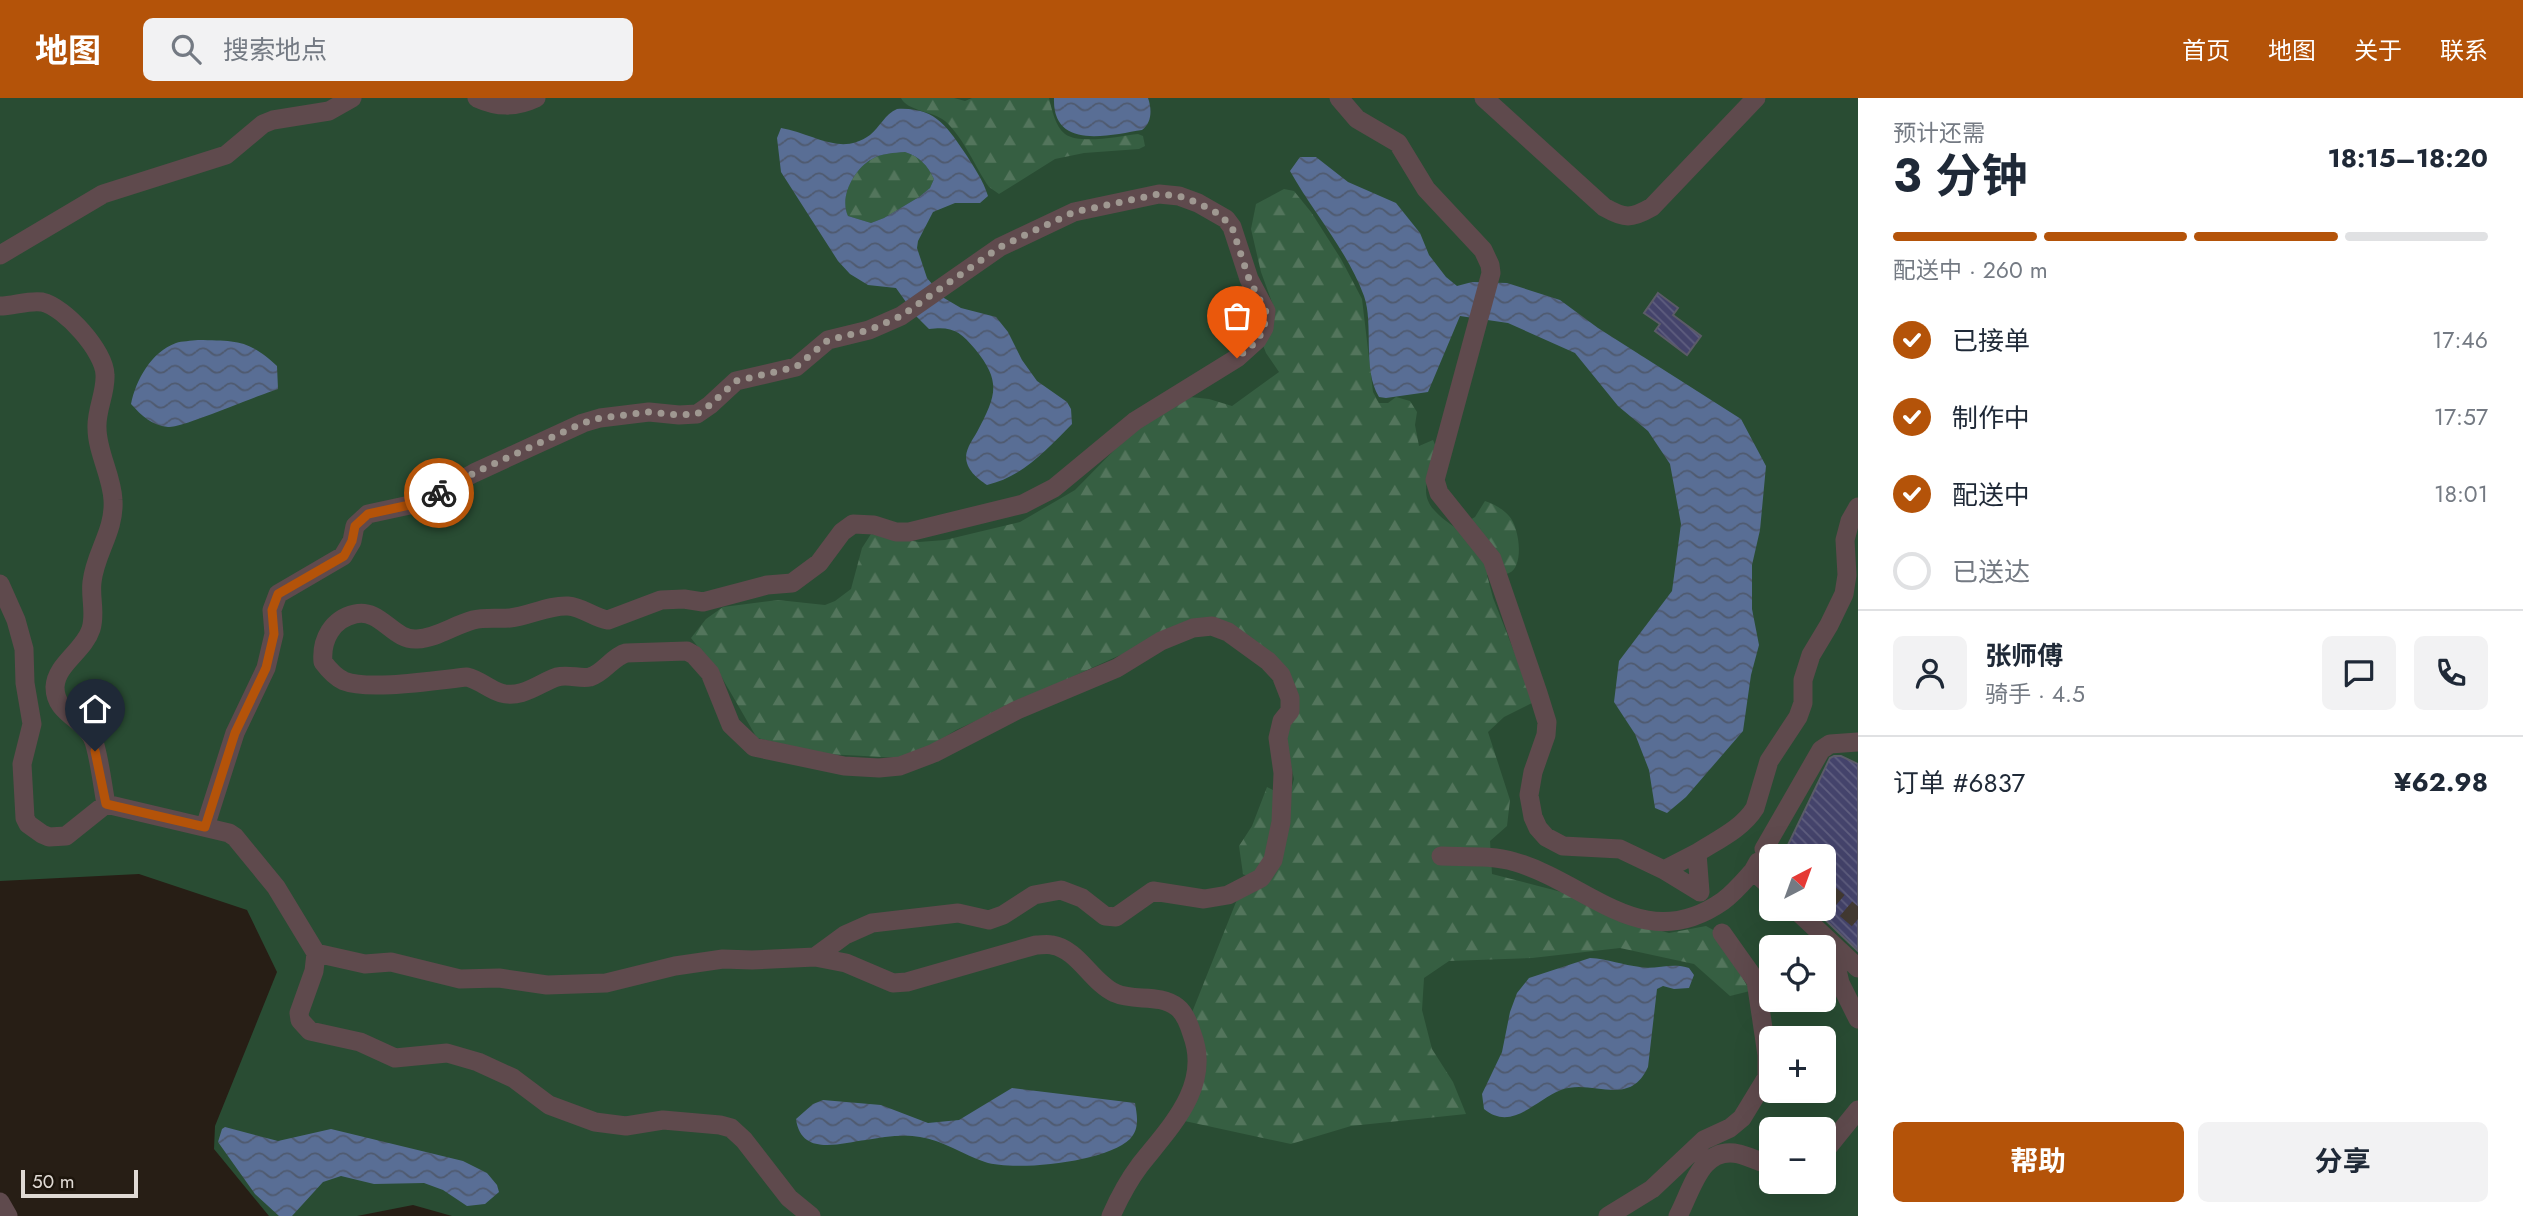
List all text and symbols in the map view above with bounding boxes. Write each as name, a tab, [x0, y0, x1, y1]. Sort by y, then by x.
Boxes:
search box	[143, 18, 633, 81]
text: 地图	[35, 27, 101, 74]
icon: search	[167, 30, 205, 68]
text: 搜索地点	[223, 31, 327, 69]
text: 首页	[2182, 33, 2230, 68]
text: 地图	[2268, 33, 2316, 68]
text: 关于	[2354, 33, 2402, 68]
text: 联系	[2440, 33, 2488, 68]
text: 预计还需	[1893, 116, 1985, 150]
text: 18:15–18:20	[2328, 139, 2488, 177]
text: 3 分钟	[1893, 143, 2027, 209]
text: 配送中 · 260 m	[1893, 253, 2048, 287]
pin	[1207, 286, 1267, 358]
icon: bag	[1218, 297, 1256, 335]
icon: check	[1893, 321, 1931, 359]
text: 已接单	[1952, 322, 2030, 360]
text: 17:46	[2432, 323, 2488, 357]
icon: check	[1893, 398, 1931, 436]
text: 制作中	[1952, 399, 2030, 437]
text: 17:57	[2434, 400, 2488, 434]
courier	[404, 458, 474, 528]
icon: bike	[420, 474, 458, 512]
icon: check	[1893, 475, 1931, 513]
text: 配送中	[1952, 476, 2030, 514]
text: 18:01	[2434, 477, 2488, 511]
text: 已送达	[1952, 553, 2030, 591]
button: person	[1893, 636, 1967, 710]
button: chat	[2322, 636, 2396, 710]
button: phone	[2414, 636, 2488, 710]
text: 张师傅	[1985, 637, 2063, 675]
text: 骑手 · 4.5	[1985, 677, 2085, 711]
pin	[65, 679, 125, 751]
icon: home	[76, 690, 114, 728]
text: ¥62.98	[2394, 763, 2488, 801]
text: 订单 #6837	[1893, 764, 2025, 802]
north arrow	[1759, 844, 1836, 920]
map controls	[1759, 844, 1836, 1194]
button: locate	[1759, 935, 1836, 1012]
button: +	[1759, 1026, 1836, 1103]
button: −	[1759, 1117, 1836, 1194]
button: 帮助	[1893, 1122, 2184, 1202]
button: 分享	[2198, 1122, 2488, 1202]
scale bar	[21, 1167, 138, 1199]
text: 50 m	[32, 1168, 75, 1195]

